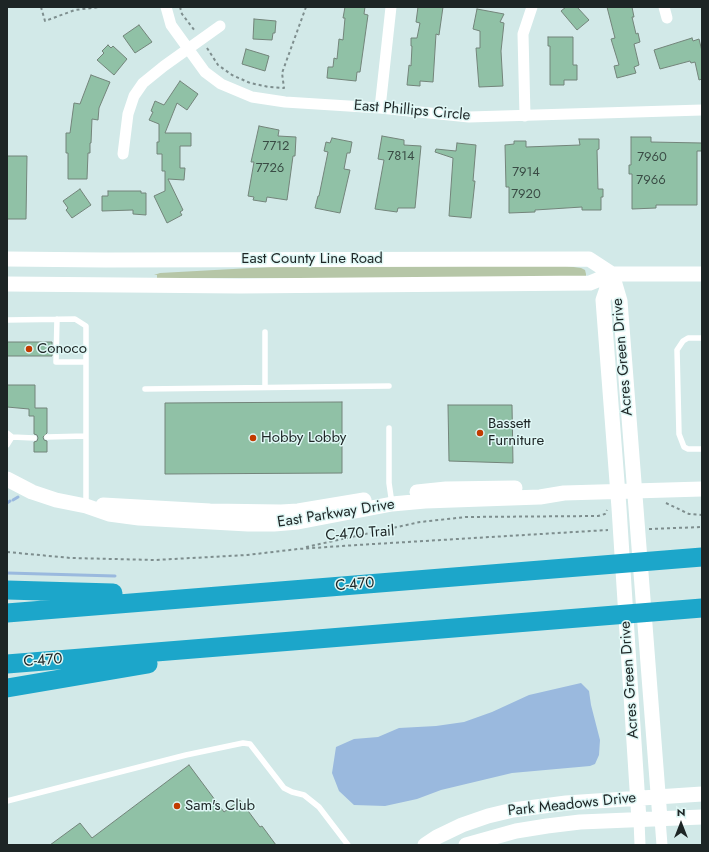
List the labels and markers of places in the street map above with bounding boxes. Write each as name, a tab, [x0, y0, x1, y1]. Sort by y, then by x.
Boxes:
place label: Conoco	[37, 340, 87, 358]
marker: Conoco	[24, 344, 34, 354]
place label: Bassett Furniture	[488, 415, 544, 450]
marker: Bassett Furniture	[475, 428, 485, 438]
place label: Hobby Lobby	[261, 429, 346, 447]
marker: Hobby Lobby	[248, 433, 258, 443]
place label: Sam's Club	[185, 797, 255, 815]
marker: Sam's Club	[172, 801, 182, 811]

